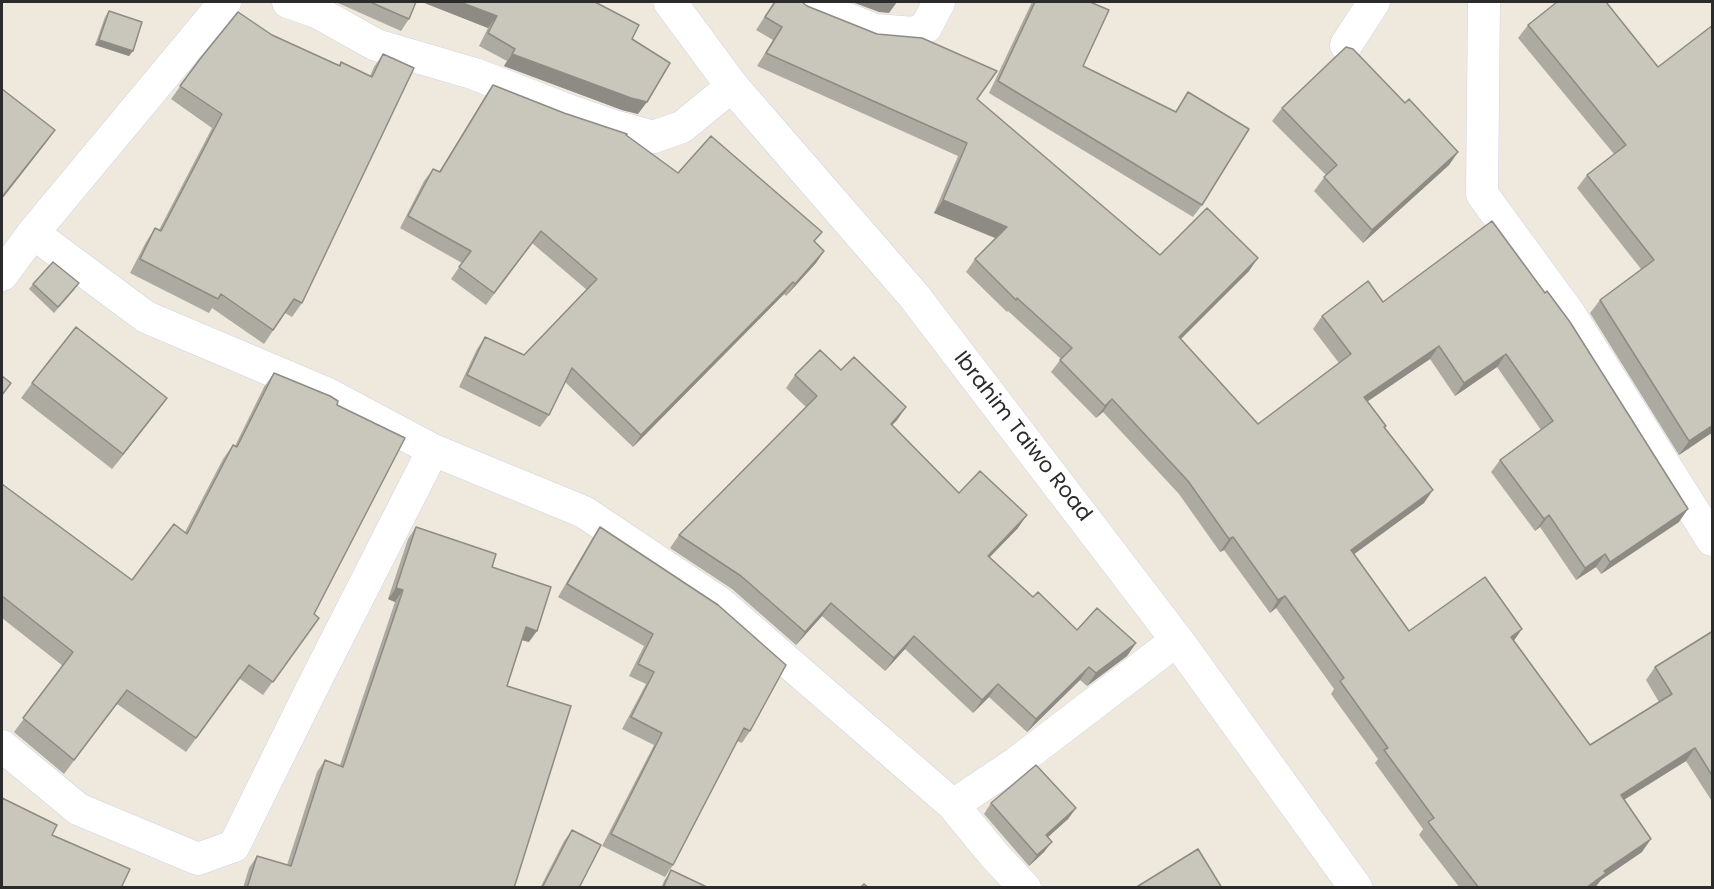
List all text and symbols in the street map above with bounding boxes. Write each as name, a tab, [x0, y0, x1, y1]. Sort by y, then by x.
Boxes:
street label: Ibrahim Taiwo Road	[948, 347, 1096, 527]

